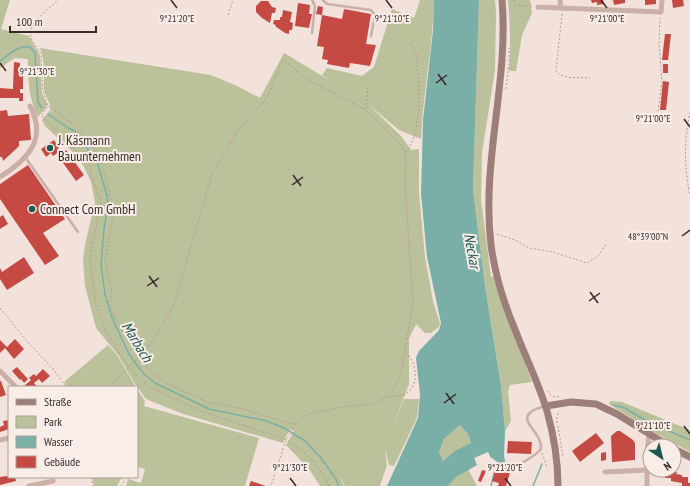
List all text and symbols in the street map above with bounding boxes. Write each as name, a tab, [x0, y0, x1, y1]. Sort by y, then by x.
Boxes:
scale bar	[10, 8, 96, 34]
text: 9°21'20"E	[160, 12, 194, 25]
text: 9°21'10"E	[375, 12, 409, 25]
text: 9°21'00"E	[590, 12, 624, 25]
text: 100 m	[16, 14, 43, 29]
text: 9°21'30"E	[20, 65, 54, 78]
text: 9°21'00"E	[636, 112, 670, 125]
place label: J. Käsmann Bauunternehmen	[57, 131, 141, 165]
marker: J. Käsmann Bauunternehmen	[45, 143, 55, 153]
place label: Connect Com GmbH	[40, 200, 136, 218]
marker: Connect Com GmbH	[27, 204, 37, 214]
text: 48°39'00"N	[628, 230, 668, 243]
water label: Neckar	[460, 232, 485, 272]
water label: Marbach	[118, 318, 158, 367]
legend	[8, 386, 138, 478]
text: Straße	[44, 394, 71, 409]
text: Park	[44, 414, 62, 429]
text: 9°21'10"E	[636, 419, 670, 432]
text: Wasser	[44, 434, 74, 449]
north arrow	[642, 438, 682, 478]
text: Gebäude	[44, 454, 80, 469]
text: N	[661, 459, 674, 474]
text: 9°21'30"E	[273, 461, 307, 474]
text: 9°21'20"E	[488, 461, 522, 474]

